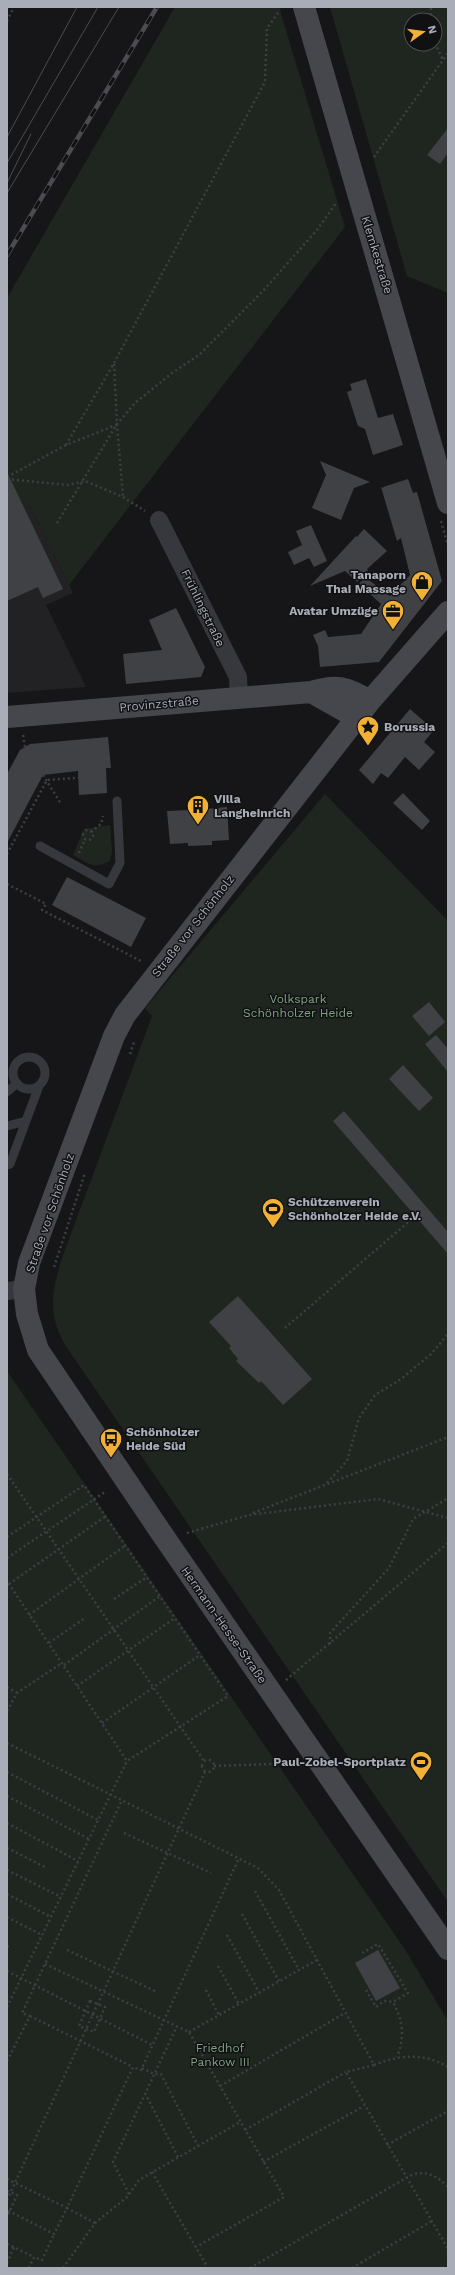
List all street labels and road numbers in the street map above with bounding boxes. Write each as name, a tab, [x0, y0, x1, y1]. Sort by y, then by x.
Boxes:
street label: Klemkestraße	[359, 214, 396, 296]
street label: Frühlingstraße	[178, 567, 228, 649]
street label: Provinzstraße	[119, 694, 199, 714]
street label: Straße vor Schönholz	[149, 872, 237, 980]
street label: Straße vor Schönholz	[23, 1151, 77, 1275]
street label: Hermann-Hesse-Straße	[178, 1564, 270, 1686]

